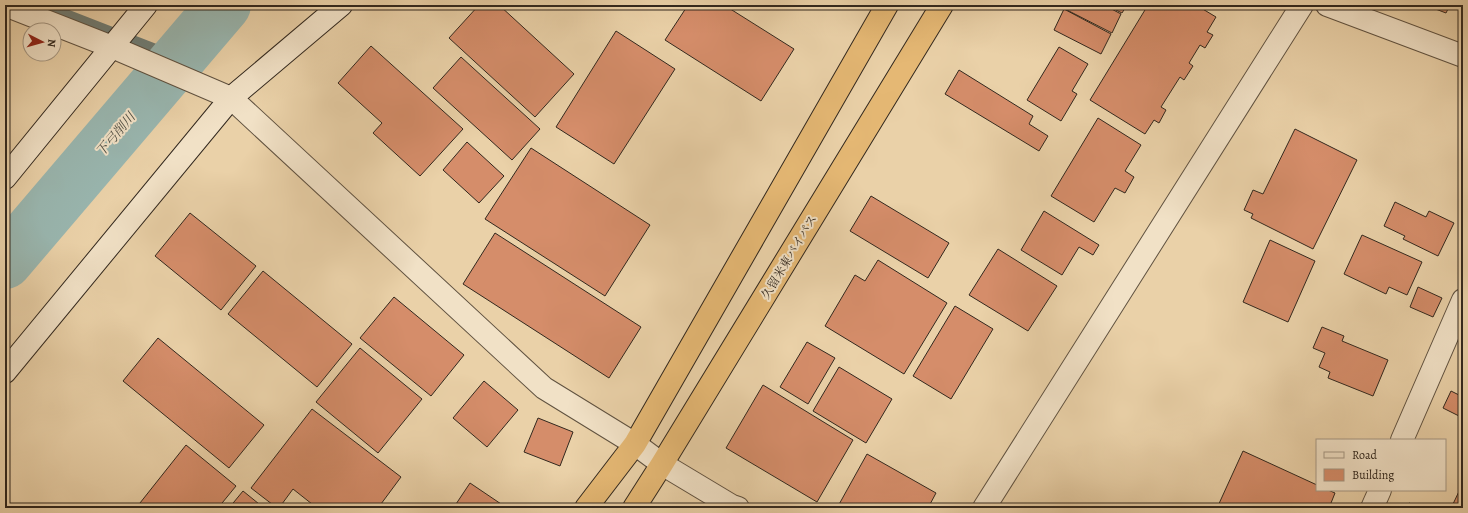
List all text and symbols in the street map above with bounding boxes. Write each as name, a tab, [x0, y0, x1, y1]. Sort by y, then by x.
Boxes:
north arrow	[22, 22, 62, 62]
text: N	[44, 38, 59, 48]
water label: 下弓削川	[92, 107, 140, 160]
street label: 久留米東バイパス	[757, 212, 821, 302]
legend	[1316, 439, 1446, 491]
text: Road	[1352, 447, 1378, 463]
text: Building	[1352, 467, 1394, 483]

